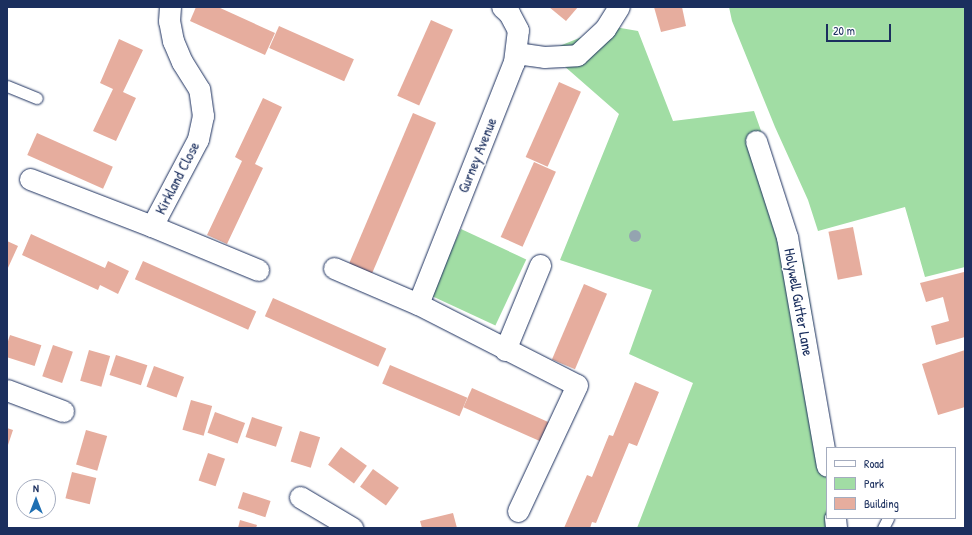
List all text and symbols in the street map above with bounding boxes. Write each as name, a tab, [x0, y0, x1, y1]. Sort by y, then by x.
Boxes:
scale bar	[828, 16, 893, 42]
text: 20 m	[833, 22, 855, 39]
street label: Gurney Avenue	[454, 115, 500, 195]
street label: Kirkland Close	[151, 139, 203, 217]
street label: Holywell Gutter Lane	[781, 247, 817, 357]
legend	[826, 447, 956, 519]
text: Road	[864, 455, 884, 472]
text: Park	[864, 475, 884, 492]
north arrow	[16, 479, 56, 519]
text: N	[33, 481, 39, 495]
text: Building	[864, 495, 899, 512]

